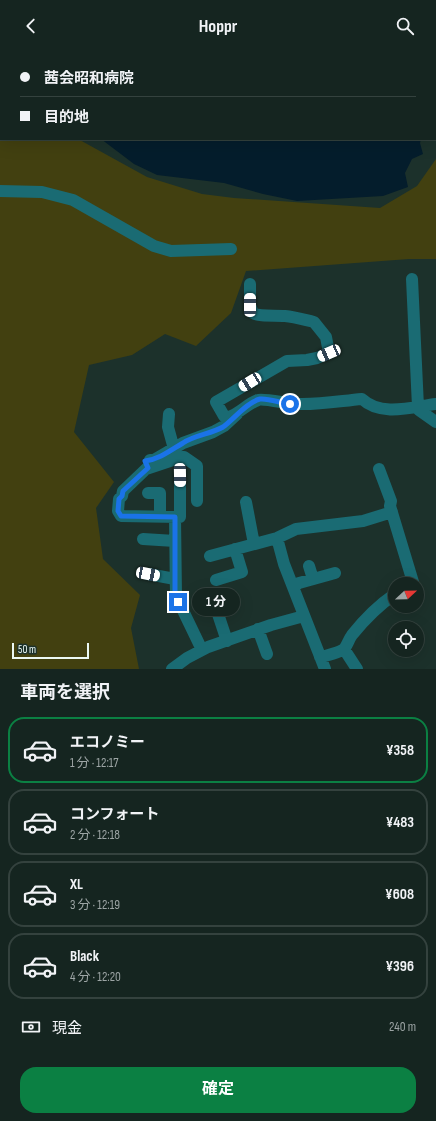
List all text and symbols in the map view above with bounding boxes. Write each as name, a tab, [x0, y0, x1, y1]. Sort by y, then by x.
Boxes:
icon: back	[20, 15, 42, 37]
icon: search	[394, 15, 416, 37]
text: Hoppr	[199, 16, 237, 37]
text: 茜会昭和病院	[44, 69, 134, 88]
text: 目的地	[44, 108, 89, 127]
car	[244, 293, 256, 317]
car	[316, 343, 342, 363]
car	[237, 371, 263, 393]
route start	[281, 395, 299, 413]
car	[174, 463, 186, 487]
car	[135, 566, 161, 582]
north arrow	[388, 577, 424, 613]
map controls	[388, 577, 424, 657]
callout: 1 分	[192, 588, 240, 616]
route end	[169, 593, 187, 611]
text: 1 分	[206, 594, 226, 610]
button: locate	[388, 621, 424, 657]
scale bar	[12, 641, 89, 660]
text: 50 m	[18, 643, 36, 656]
text: 車両を選択	[20, 682, 110, 703]
icon: car	[22, 732, 58, 768]
text: エコノミー	[70, 733, 145, 752]
text: ¥358	[386, 741, 414, 760]
text: 1 分 · 12:17	[70, 755, 119, 771]
icon: car	[22, 804, 58, 840]
text: コンフォート	[70, 805, 160, 824]
text: ¥483	[386, 813, 414, 832]
text: 2 分 · 12:18	[70, 827, 120, 843]
text: XL	[70, 875, 83, 894]
icon: car	[22, 876, 58, 912]
text: ¥608	[385, 885, 414, 904]
text: 3 分 · 12:19	[70, 897, 120, 913]
text: Black	[70, 947, 99, 966]
icon: car	[22, 948, 58, 984]
text: ¥396	[385, 957, 414, 976]
text: 4 分 · 12:20	[70, 969, 121, 985]
icon: cash	[20, 1016, 42, 1038]
text: 現金	[52, 1019, 82, 1038]
text: 240 m	[389, 1019, 416, 1035]
button: 確定	[20, 1067, 416, 1113]

